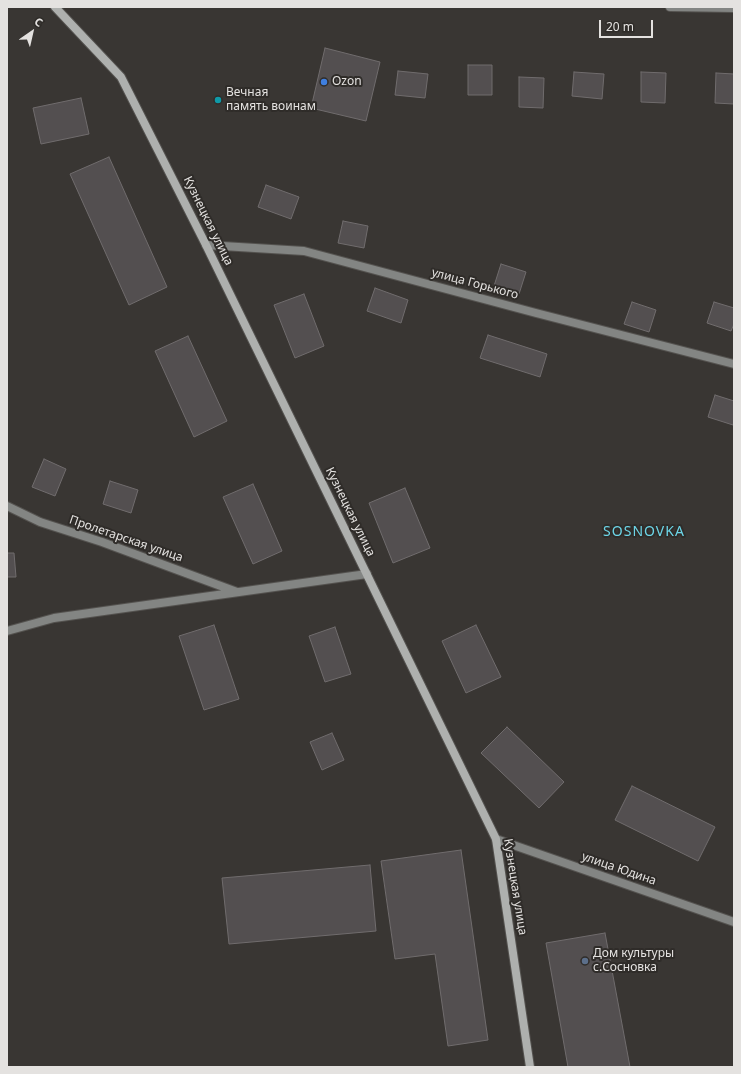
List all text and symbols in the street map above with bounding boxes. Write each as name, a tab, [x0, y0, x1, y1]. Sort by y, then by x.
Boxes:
north arrow	[12, 12, 52, 52]
scale bar	[601, 12, 655, 38]
text: С	[32, 13, 46, 30]
text: 20 m	[606, 18, 634, 35]
place label: Ozon	[332, 75, 362, 89]
marker: Ozon	[319, 77, 329, 87]
place label: Вечная память воинам	[226, 86, 316, 114]
marker: Вечная память воинам	[213, 95, 223, 105]
street label: Кузнецкая улица	[180, 174, 236, 268]
street label: улица Горького	[430, 265, 520, 303]
street label: Кузнецкая улица	[322, 465, 378, 559]
street label: Пролетарская улица	[67, 513, 185, 565]
district label: SOSNOVKA	[603, 524, 685, 540]
street label: Кузнецкая улица	[500, 838, 530, 936]
street label: улица Юдина	[580, 850, 658, 888]
place label: Дом культуры с.Сосновка	[593, 947, 674, 975]
marker: Дом культуры с.Сосновка	[580, 956, 590, 966]

